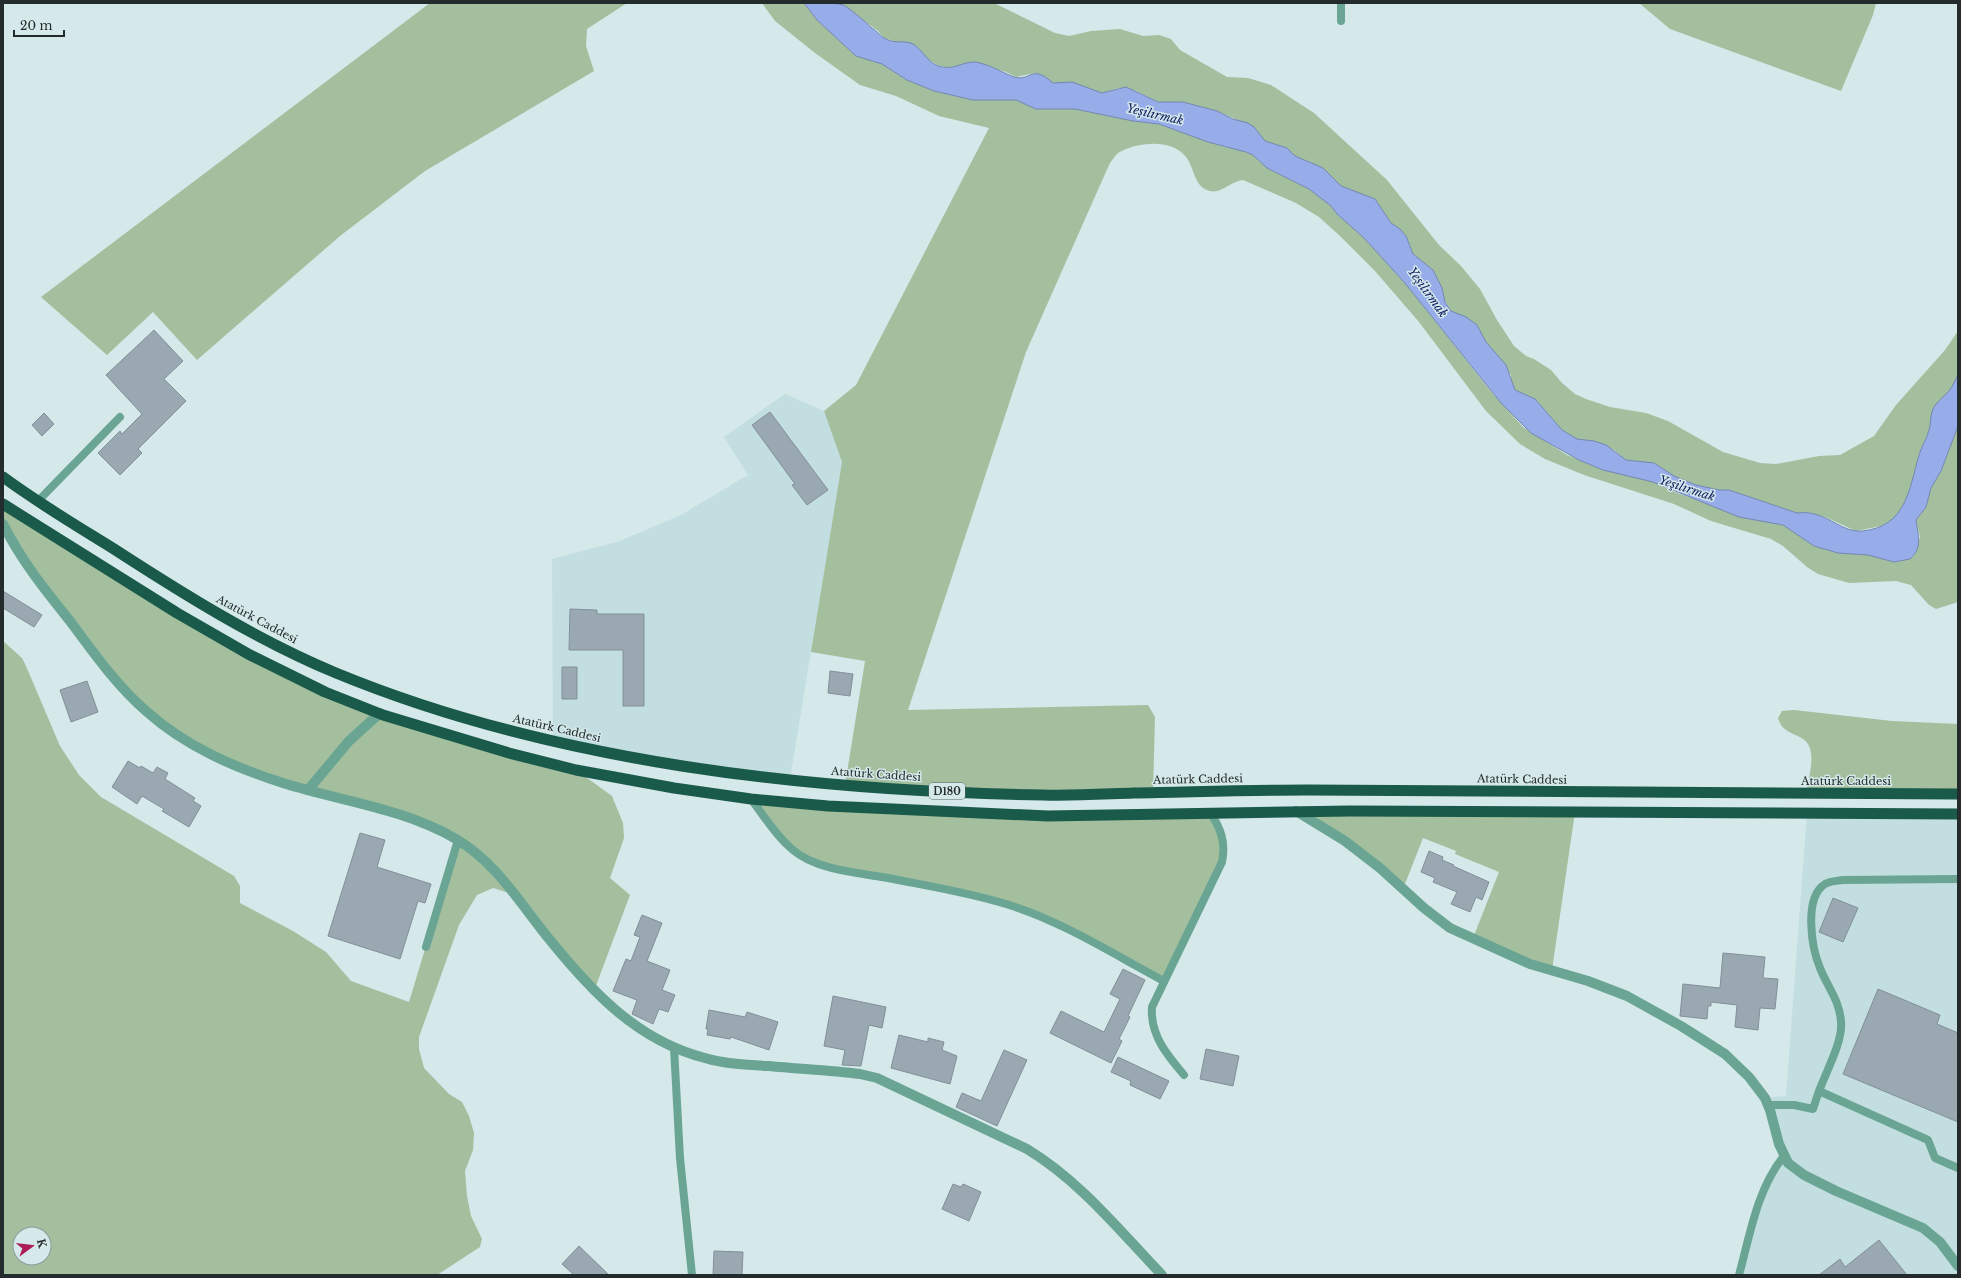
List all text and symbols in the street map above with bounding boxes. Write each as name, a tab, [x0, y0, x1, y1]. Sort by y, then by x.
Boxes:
scale bar	[14, 12, 64, 38]
text: 20 m	[20, 18, 52, 33]
water label: Yeşilırmak	[1125, 100, 1185, 128]
water label: Yeşilırmak	[1405, 264, 1451, 320]
water label: Yeşilırmak	[1657, 472, 1717, 504]
street label: Atatürk Caddesi	[213, 591, 300, 646]
street label: Atatürk Caddesi	[511, 711, 603, 745]
street label: Atatürk Caddesi	[830, 764, 922, 784]
street label: Atatürk Caddesi	[1152, 771, 1243, 787]
street label: Atatürk Caddesi	[1476, 771, 1567, 787]
street label: Atatürk Caddesi	[1800, 774, 1891, 788]
road number: D180	[929, 783, 965, 799]
north arrow	[12, 1226, 52, 1266]
text: K	[34, 1237, 50, 1251]

